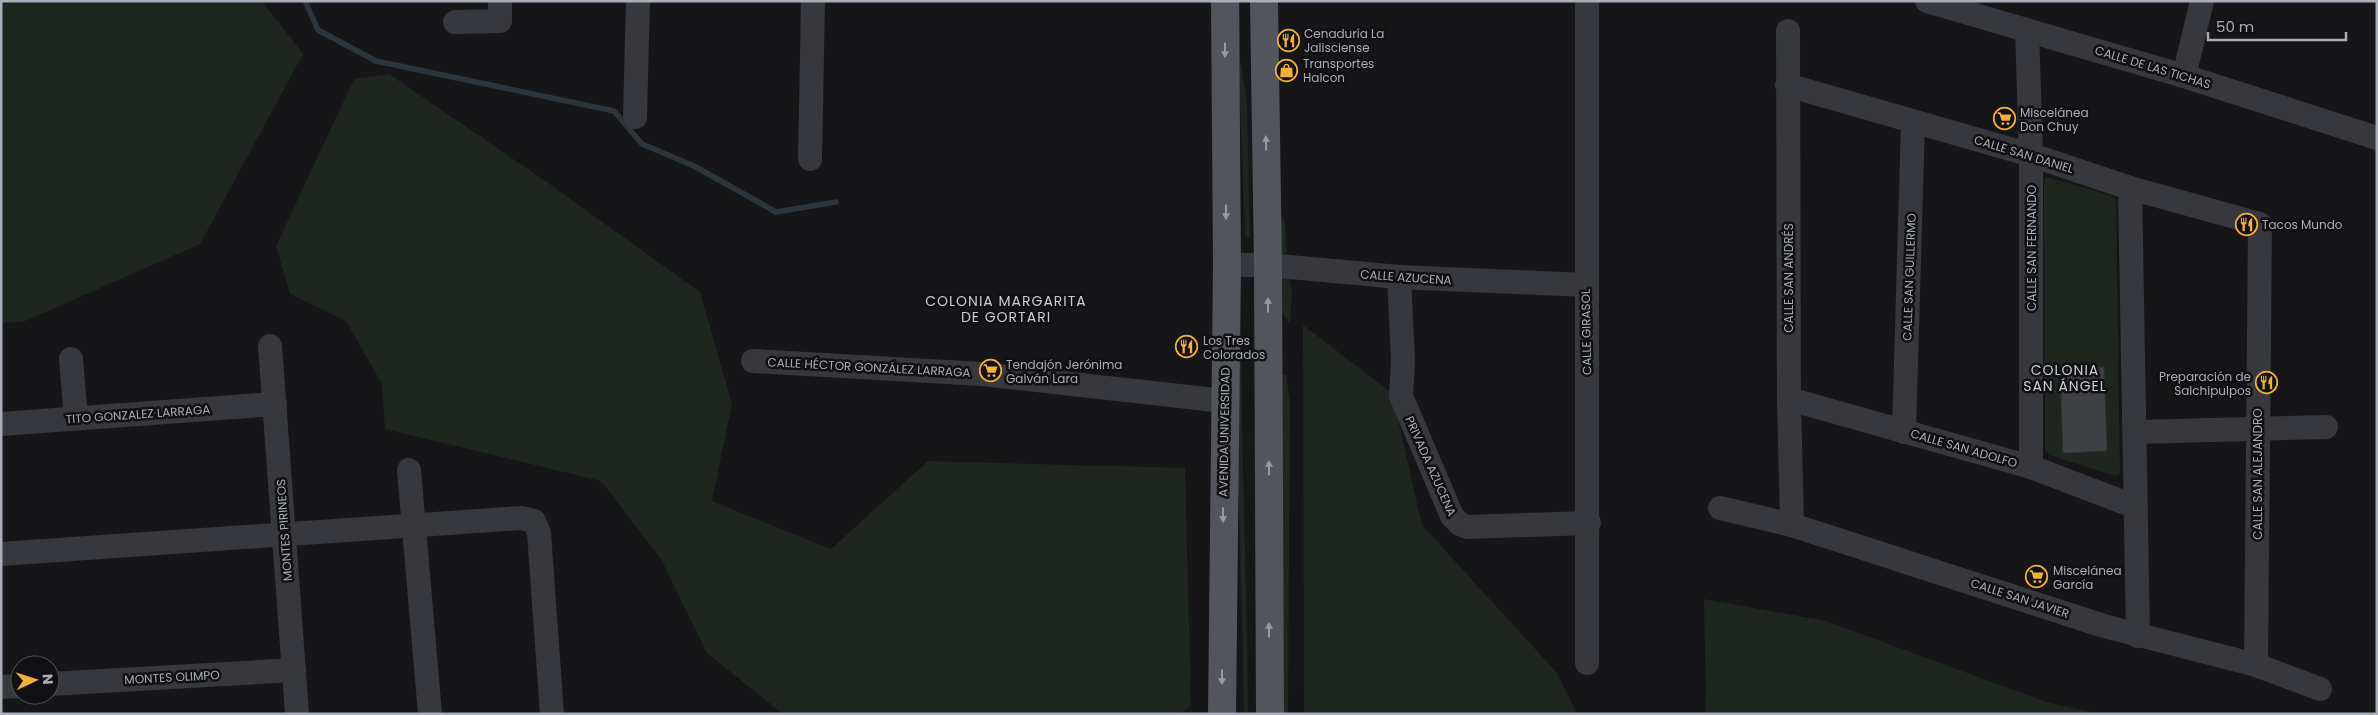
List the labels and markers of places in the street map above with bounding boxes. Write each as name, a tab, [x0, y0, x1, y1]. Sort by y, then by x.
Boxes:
place label: Cenaduría La Jalisciense	[1304, 25, 1384, 56]
restaurant icon: Cenaduría La Jalisciense	[1276, 28, 1300, 52]
place label: Transportes Halcon	[1303, 55, 1374, 86]
shop icon: Transportes Halcon	[1275, 58, 1299, 82]
place label: Miscelánea Don Chuy	[2020, 104, 2089, 135]
supermarket icon: Miscelánea Don Chuy	[1992, 107, 2016, 131]
restaurant icon: Tacos Mundo	[2234, 212, 2258, 236]
place label: Tacos Mundo	[2262, 216, 2343, 233]
place label: Los Tres Colorados	[1203, 332, 1265, 363]
restaurant icon: Los Tres Colorados	[1175, 335, 1199, 359]
place label: Tendajón Jerónima Galván Lara	[1006, 356, 1122, 387]
supermarket icon: Tendajón Jerónima Galván Lara	[978, 359, 1002, 383]
place label: Preparación de Salchipulpos	[2159, 368, 2251, 399]
restaurant icon: Preparación de Salchipulpos	[2255, 371, 2279, 395]
place label: Miscelánea García	[2053, 562, 2122, 593]
supermarket icon: Miscelánea García	[2025, 565, 2049, 589]

